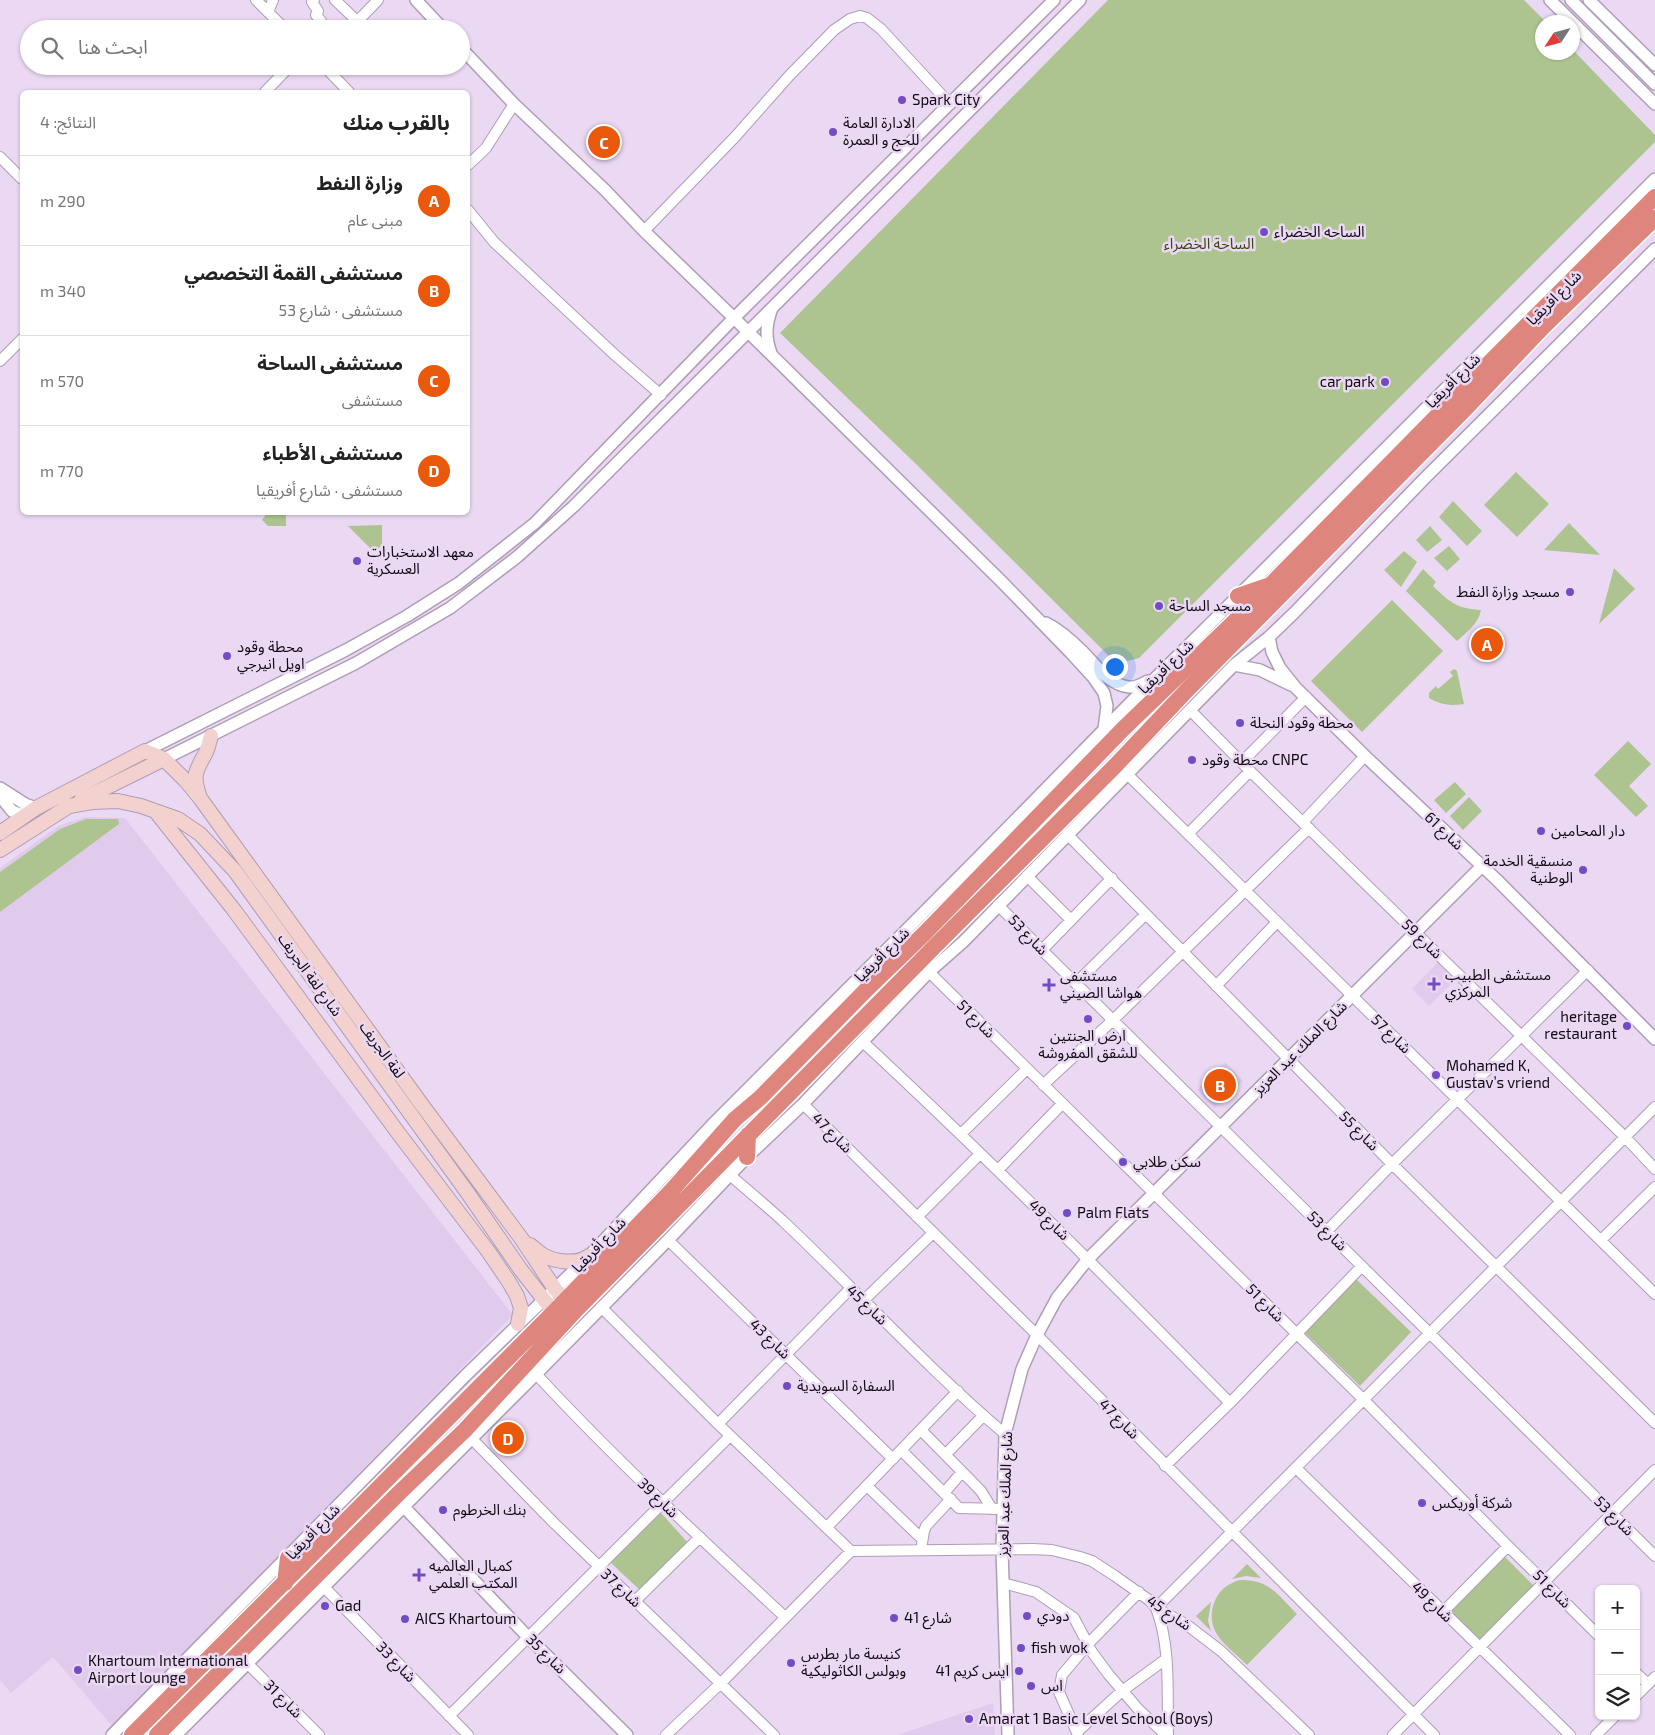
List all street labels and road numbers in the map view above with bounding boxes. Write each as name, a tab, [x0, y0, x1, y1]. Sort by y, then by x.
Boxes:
street label: شارع افريقيا	[1522, 266, 1587, 331]
street label: شارع أفريقيا	[1421, 349, 1486, 414]
street label: شارع أفريقيا	[1134, 635, 1200, 700]
street label: شارع 61	[1419, 807, 1468, 856]
street label: شارع 53	[1002, 910, 1052, 961]
street label: شارع 59	[1396, 915, 1447, 965]
street label: شارع أفريقيا	[850, 923, 915, 988]
street label: شارع لفة الجريف	[271, 929, 347, 1022]
street label: شارع 51	[951, 995, 1000, 1044]
street label: شارع الملك عبد العزيز	[1248, 996, 1353, 1102]
street label: شارع 57	[1365, 1010, 1415, 1060]
street label: لفة الجريف	[355, 1018, 409, 1082]
street label: شارع 55	[1333, 1107, 1383, 1157]
street label: شارع 47	[806, 1108, 857, 1159]
street label: شارع 49	[1023, 1195, 1074, 1246]
street label: شارع 53	[1301, 1207, 1352, 1257]
street label: شارع أفريقيا	[567, 1213, 632, 1279]
street label: شارع 51	[1240, 1279, 1289, 1328]
street label: شارع 45	[841, 1280, 892, 1331]
street label: شارع 43	[744, 1314, 795, 1365]
street label: شارع 47	[1093, 1394, 1144, 1445]
street label: شارع الملك عبد العزيز	[993, 1431, 1019, 1558]
street label: شارع 39	[632, 1474, 683, 1524]
street label: شارع 53	[1588, 1492, 1639, 1542]
street label: شارع أفريقيا	[281, 1500, 346, 1566]
street label: شارع 37	[595, 1564, 646, 1614]
street label: شارع 51	[1527, 1565, 1576, 1614]
street label: شارع 49	[1406, 1577, 1457, 1628]
street label: شارع 45	[1142, 1591, 1195, 1637]
street label: شارع 35	[520, 1630, 571, 1680]
street label: شارع 33	[370, 1637, 420, 1688]
street label: شارع 31	[258, 1675, 307, 1724]

